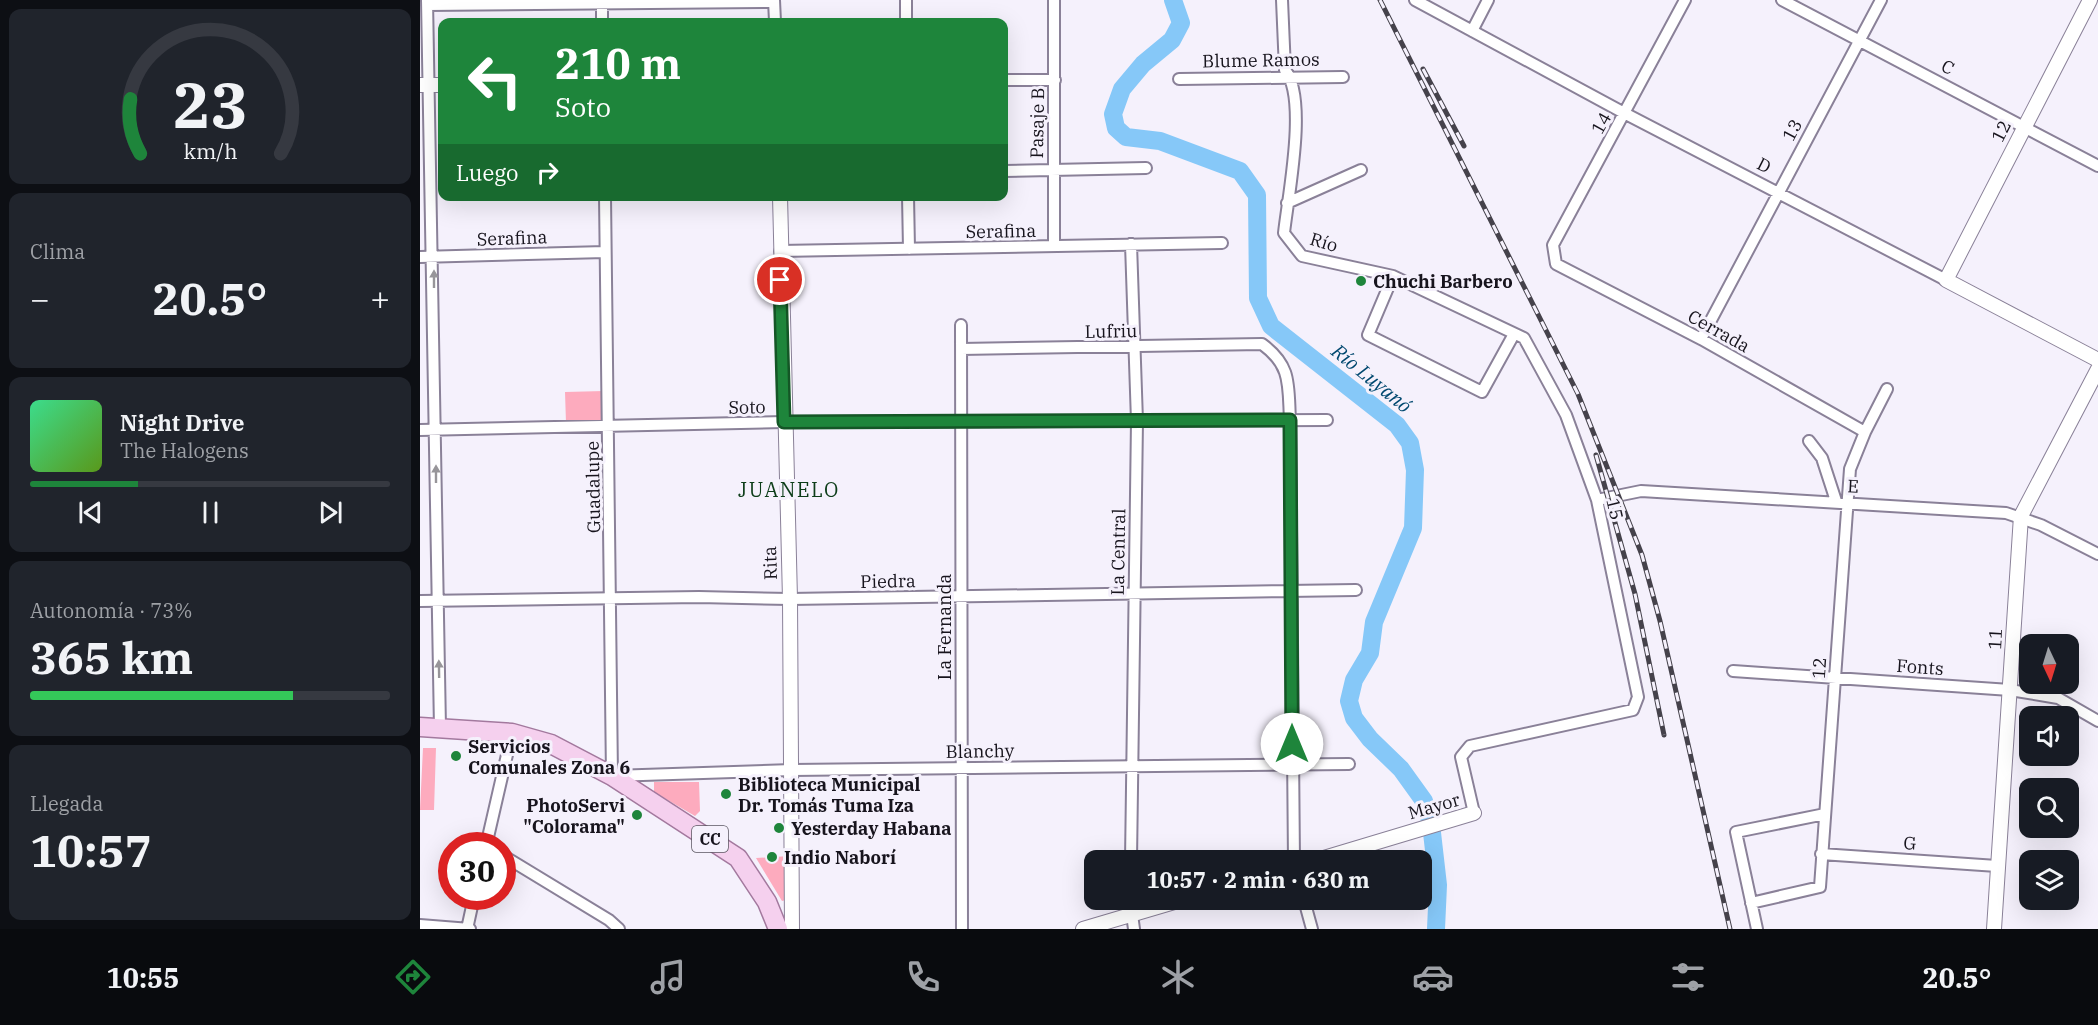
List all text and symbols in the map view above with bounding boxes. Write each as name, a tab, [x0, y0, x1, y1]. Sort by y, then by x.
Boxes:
text: 210 m	[555, 36, 681, 91]
icon: left	[456, 42, 534, 120]
street label: Blume Ramos	[1202, 47, 1320, 73]
street label: C	[1937, 54, 1959, 80]
text: 23	[173, 64, 247, 145]
street label: Pasaje B	[1025, 87, 1049, 159]
text: Soto	[555, 89, 611, 124]
street label: 14	[1586, 108, 1616, 138]
street label: 13	[1777, 115, 1807, 145]
street label: 12	[1986, 116, 2016, 146]
text: km/h	[183, 137, 237, 165]
street label: D	[1753, 152, 1775, 178]
icon: right	[531, 156, 564, 189]
text: Luego	[456, 158, 519, 187]
street label: Serafina	[965, 219, 1037, 243]
street label: Serafina	[476, 225, 548, 251]
street label: Río	[1307, 227, 1341, 257]
text: Clima	[30, 238, 85, 265]
pin	[754, 254, 805, 305]
icon: arrive	[763, 263, 796, 296]
text: 20.5°	[153, 269, 267, 327]
one-way arrow	[429, 270, 439, 289]
place label: Chuchi Barbero	[1373, 270, 1513, 293]
marker: Chuchi Barbero	[1354, 274, 1368, 288]
text: −	[30, 277, 50, 320]
text: +	[370, 277, 390, 320]
street label: Cerrada	[1684, 305, 1754, 358]
street label: Lufriu	[1084, 319, 1138, 343]
water label: Río Luyanó	[1326, 337, 1418, 419]
street label: Soto	[728, 395, 766, 419]
text: Night Drive	[120, 408, 245, 437]
text: The Halogens	[120, 437, 249, 464]
street label: Guadalupe	[581, 441, 605, 533]
one-way arrow	[432, 465, 441, 484]
street label: E	[1847, 474, 1859, 498]
district label: JUANELO	[738, 476, 840, 503]
icon: previous	[74, 496, 107, 529]
icon: pause	[194, 496, 227, 529]
icon: next	[314, 496, 347, 529]
street label: 15	[1601, 496, 1629, 522]
street label: La Central	[1106, 508, 1130, 596]
street label: Rita	[758, 545, 782, 580]
street label: Piedra	[860, 569, 916, 593]
street label: La Fernanda	[933, 574, 956, 680]
text: Autonomía · 73%	[30, 597, 192, 624]
text: 365 km	[30, 628, 193, 686]
street label: 11	[1983, 628, 2007, 650]
north arrow	[2019, 634, 2079, 694]
map controls	[2019, 634, 2079, 910]
street label: Fonts	[1896, 654, 1944, 680]
street label: 12	[1807, 656, 1831, 680]
one-way arrow	[434, 660, 444, 679]
button: sound	[2019, 706, 2079, 766]
position arrow	[1260, 712, 1324, 776]
place label: Servicios Comunales Zona 6	[468, 735, 630, 779]
street label: Blanchy	[945, 739, 1015, 763]
marker: Servicios Comunales Zona 6	[449, 749, 463, 763]
place label: Biblioteca Municipal Dr. Tomás Tuma Iza	[738, 773, 921, 817]
button: search	[2019, 778, 2079, 838]
marker: Biblioteca Municipal Dr. Tomás Tuma Iza	[719, 787, 733, 801]
street label: Mayor	[1405, 788, 1463, 824]
text: Llegada	[30, 790, 103, 817]
place label: PhotoServi "Colorama"	[523, 794, 625, 838]
marker: PhotoServi "Colorama"	[630, 808, 644, 822]
place label: Yesterday Habana	[791, 817, 952, 840]
text: 10:57	[30, 821, 152, 879]
marker: Yesterday Habana	[772, 821, 786, 835]
road number: CC	[692, 826, 728, 852]
street label: G	[1903, 831, 1917, 855]
speed limit sign: 30	[438, 832, 516, 910]
place label: Indio Naborí	[784, 846, 896, 869]
marker: Indio Naborí	[765, 850, 779, 864]
button: layers	[2019, 850, 2079, 910]
text: 10:57 · 2 min · 630 m	[1146, 865, 1370, 894]
icon: directions	[392, 956, 434, 998]
icon: music	[647, 956, 689, 998]
icon: phone	[902, 956, 944, 998]
icon: climate	[1157, 956, 1199, 998]
icon: car	[1412, 956, 1454, 998]
icon: filters	[1667, 956, 1709, 998]
text: 10:55	[107, 960, 179, 995]
text: 20.5°	[1922, 960, 1991, 995]

